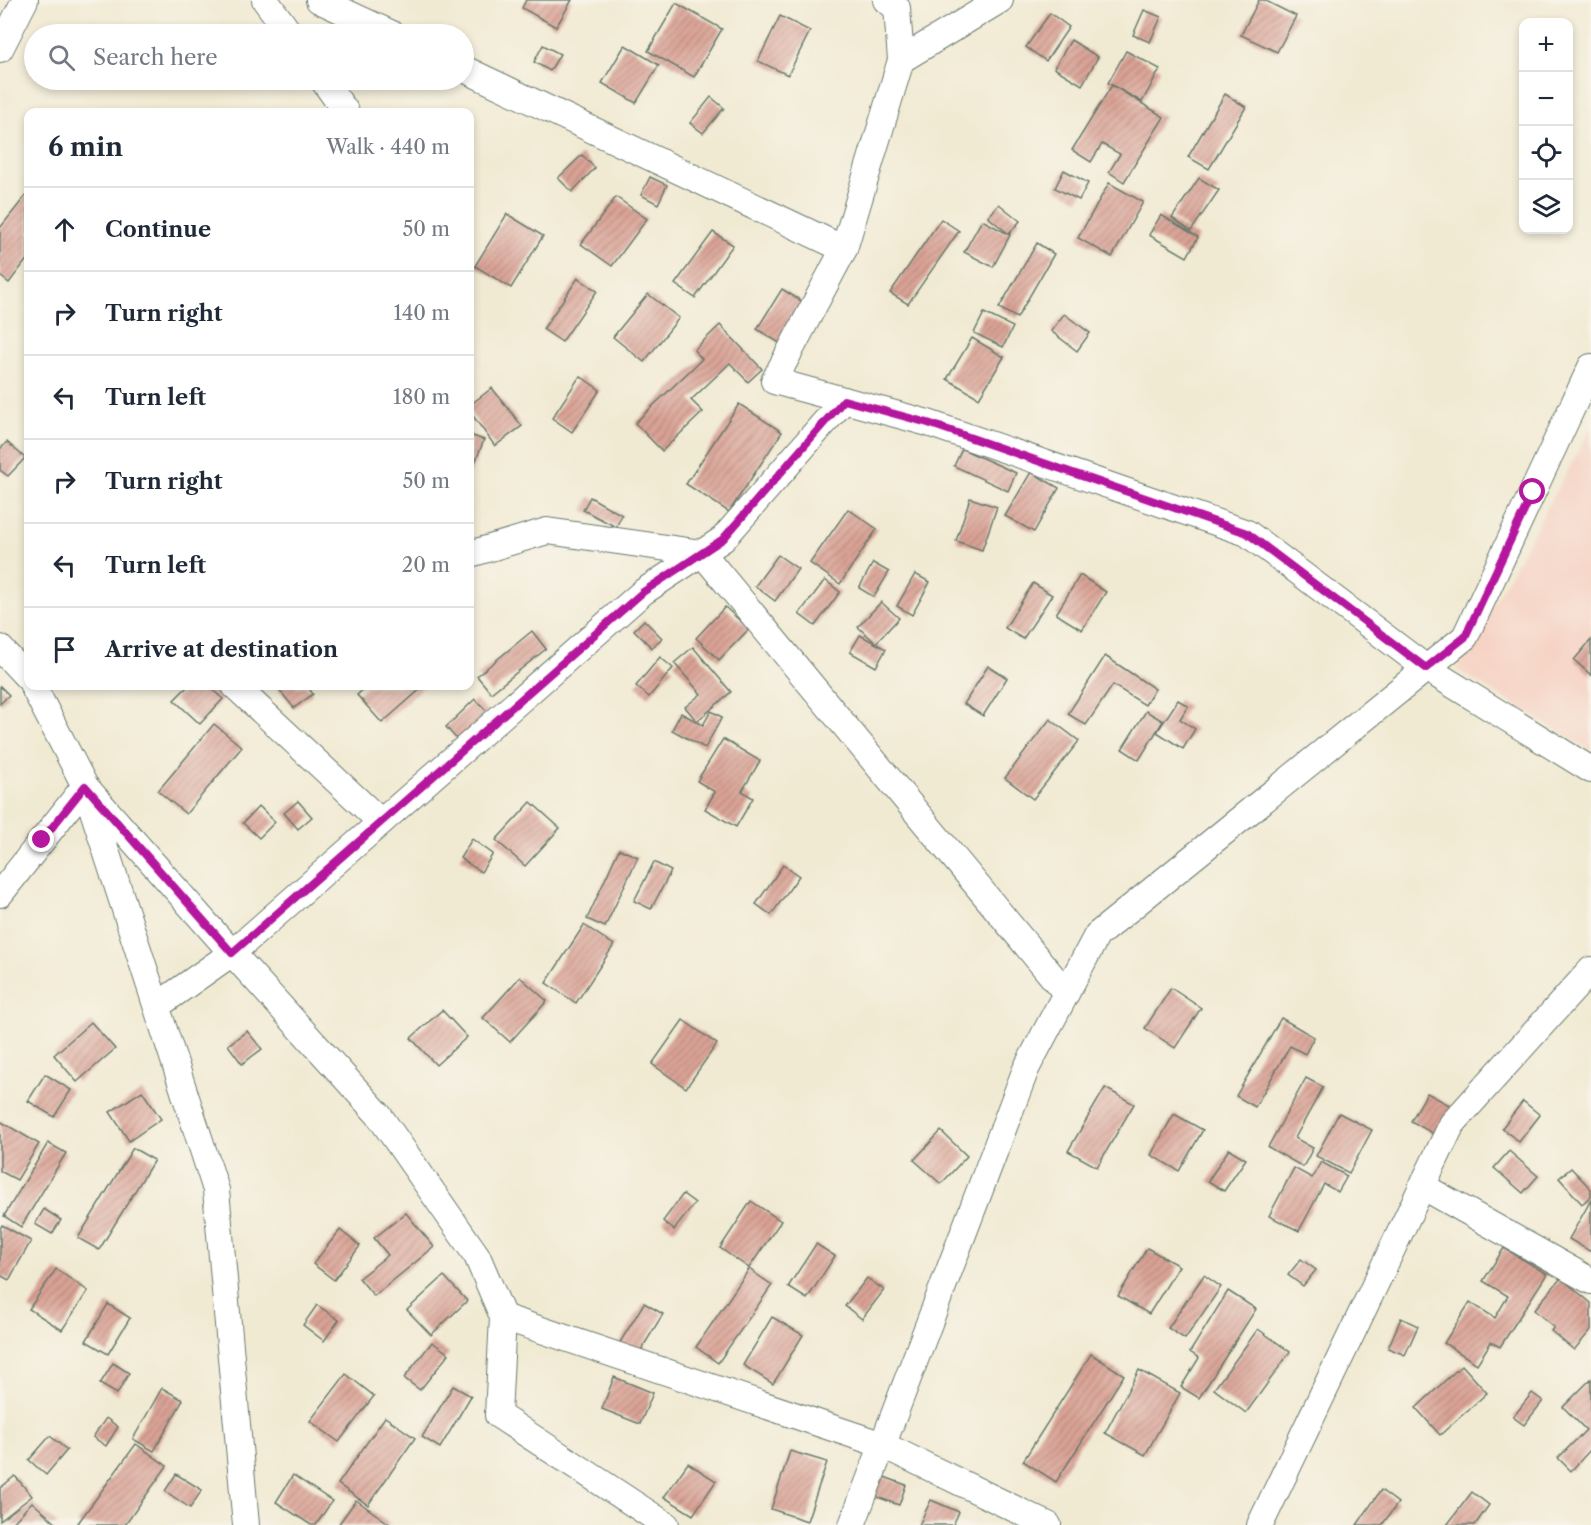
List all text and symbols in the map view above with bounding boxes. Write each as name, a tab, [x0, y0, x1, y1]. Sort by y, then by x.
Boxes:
map controls	[1519, 18, 1573, 234]
button: +	[1519, 18, 1573, 72]
search box	[24, 24, 474, 90]
icon: search	[45, 41, 78, 74]
text: Search here	[93, 44, 218, 71]
button: −	[1519, 72, 1573, 126]
button: locate	[1519, 126, 1573, 180]
text: 6 min	[48, 131, 123, 163]
text: Walk · 440 m	[326, 135, 450, 159]
button: layers	[1519, 180, 1573, 234]
icon: ahead	[48, 213, 81, 246]
text: Continue	[105, 216, 211, 243]
text: 50 m	[403, 217, 450, 241]
icon: right	[48, 297, 81, 330]
text: Turn right	[105, 300, 223, 327]
text: 140 m	[393, 301, 450, 325]
icon: left	[48, 381, 81, 414]
text: Turn left	[105, 384, 206, 411]
text: 180 m	[393, 385, 450, 409]
icon: right	[48, 465, 81, 498]
text: Turn right	[105, 468, 223, 495]
text: 50 m	[403, 469, 450, 493]
route start	[1519, 478, 1545, 504]
icon: left	[48, 549, 81, 582]
text: Turn left	[105, 552, 206, 579]
text: 20 m	[402, 553, 450, 577]
icon: arrive	[48, 633, 81, 666]
text: Arrive at destination	[105, 636, 338, 663]
route end	[28, 826, 54, 852]

